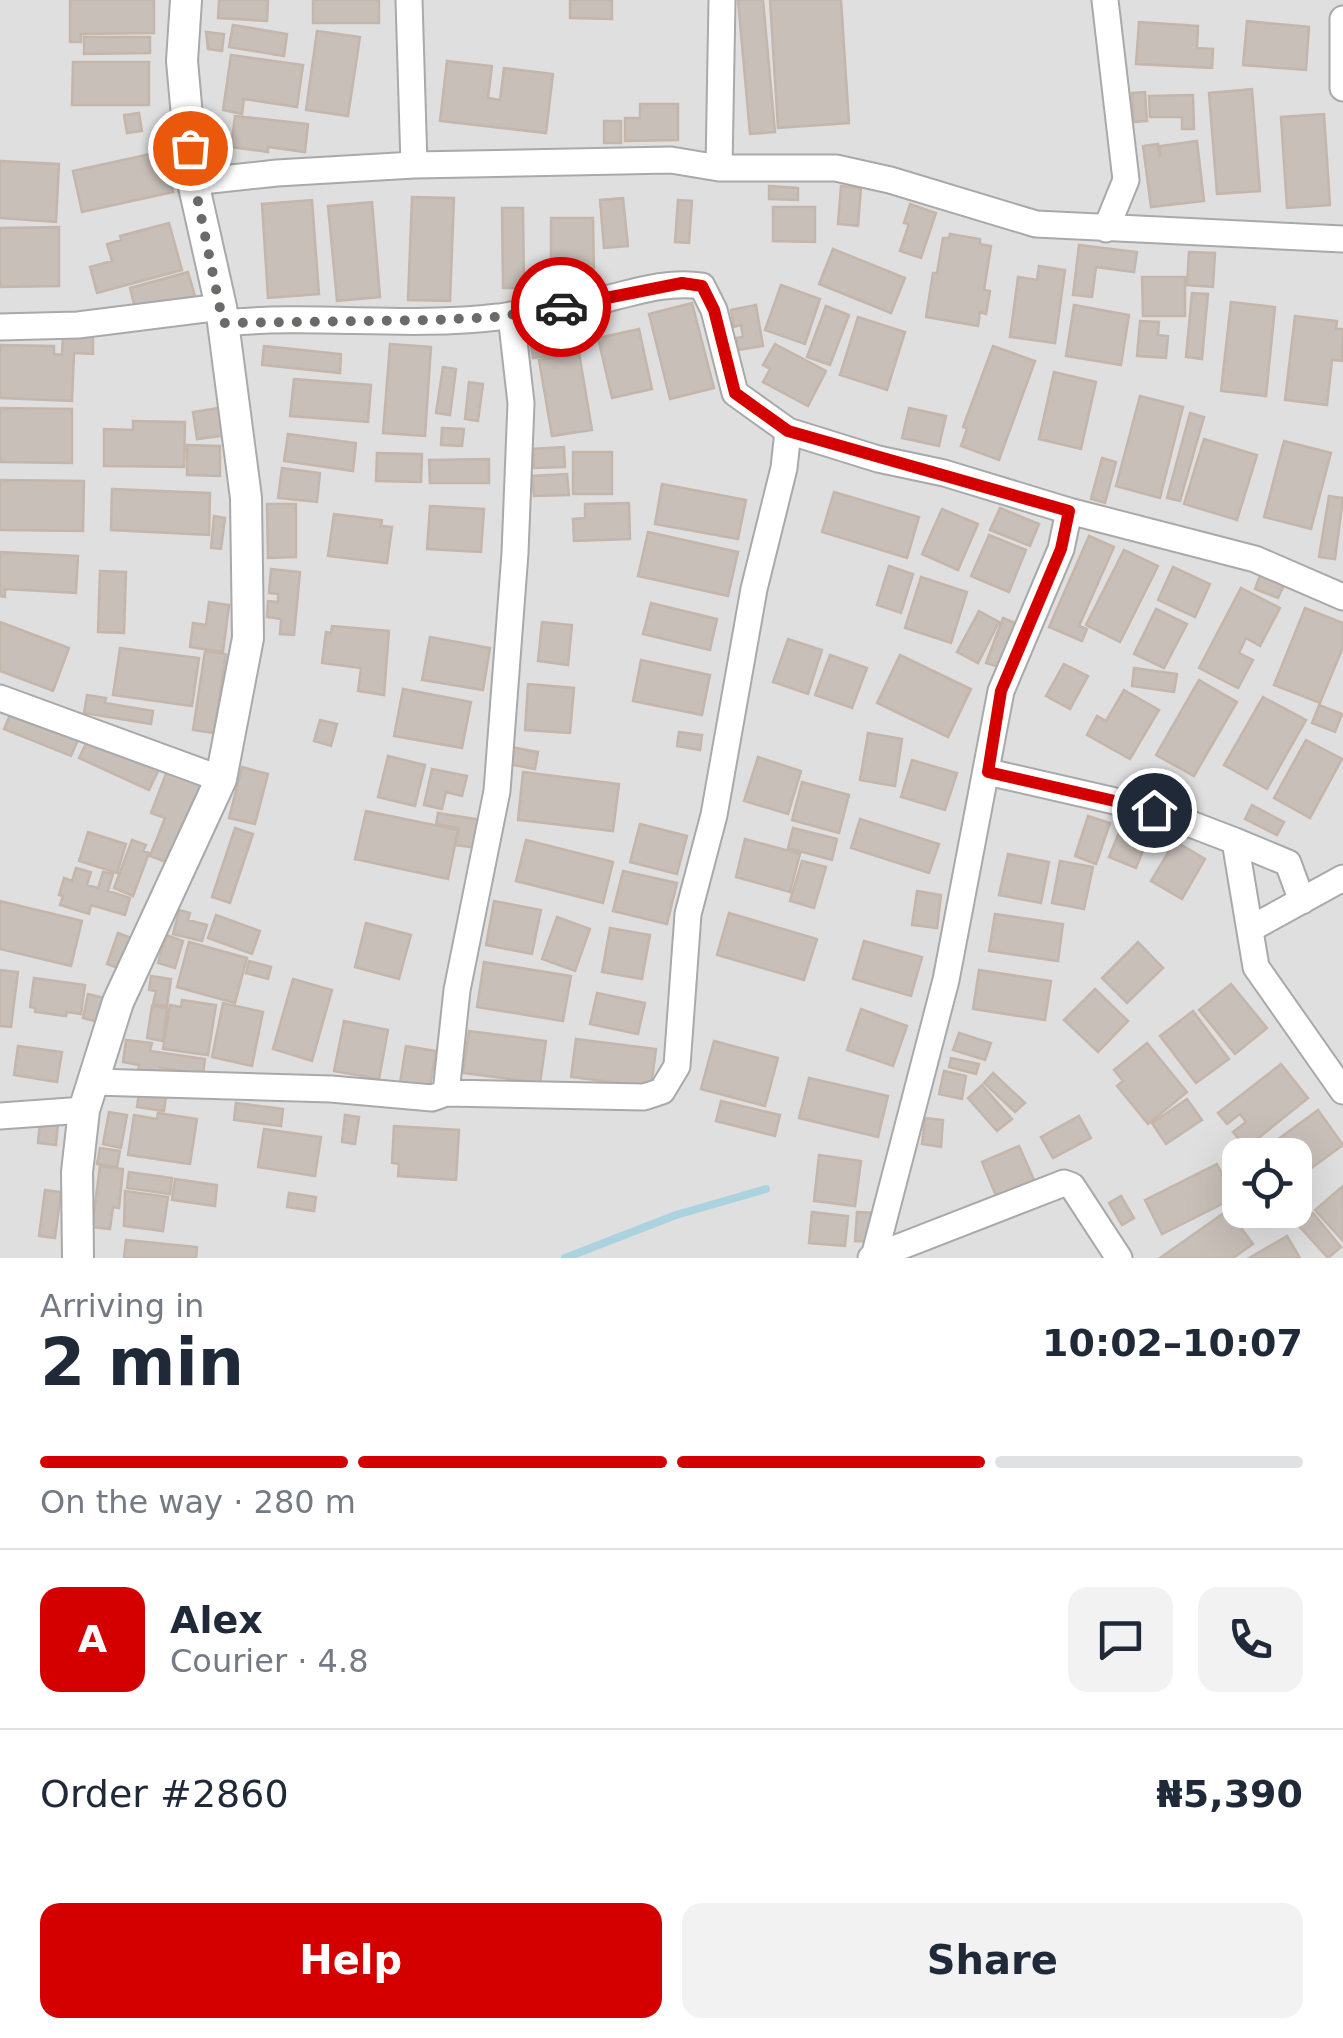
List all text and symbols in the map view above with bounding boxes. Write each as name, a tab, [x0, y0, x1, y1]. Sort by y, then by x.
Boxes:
pin	[148, 106, 233, 191]
icon: bag	[163, 121, 218, 176]
courier	[511, 257, 611, 357]
icon: car	[534, 280, 589, 335]
pin	[1112, 768, 1197, 853]
icon: home	[1127, 783, 1182, 838]
map controls	[1222, 1138, 1312, 1228]
button: locate	[1222, 1138, 1312, 1228]
text: Arriving in	[40, 1287, 204, 1325]
text: 10:02–10:07	[1042, 1321, 1303, 1365]
text: 2 min	[40, 1325, 244, 1400]
text: On the way · 280 m	[40, 1483, 356, 1521]
button: chat	[1068, 1587, 1173, 1692]
button: phone	[1198, 1587, 1303, 1692]
text: Alex	[170, 1598, 263, 1642]
text: A	[78, 1617, 107, 1661]
text: Courier · 4.8	[170, 1642, 369, 1680]
text: Order #2860	[40, 1772, 289, 1816]
text: ₦5,390	[1156, 1772, 1303, 1816]
button: Help	[40, 1903, 662, 2018]
button: Share	[682, 1903, 1303, 2018]

